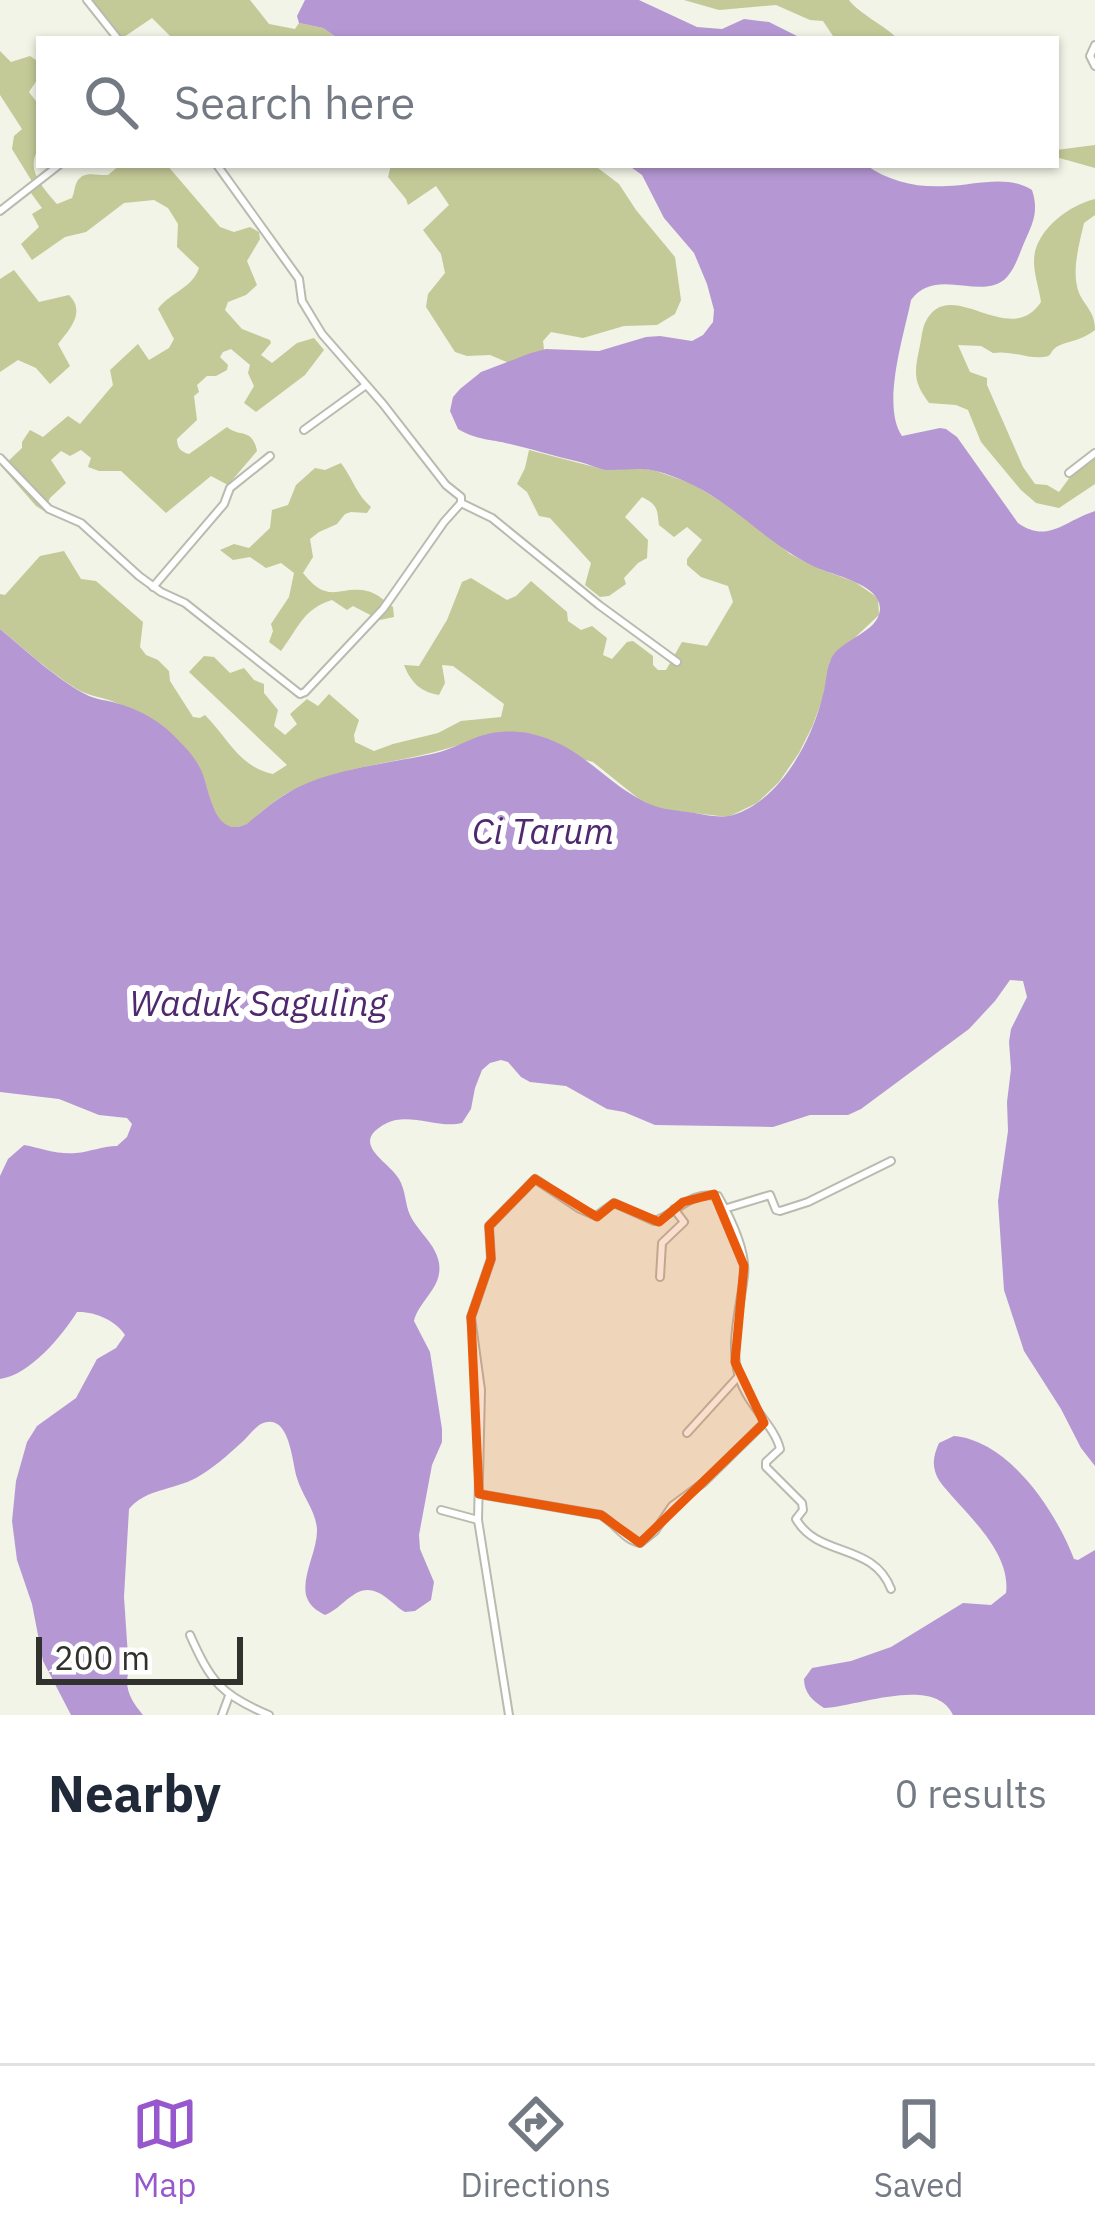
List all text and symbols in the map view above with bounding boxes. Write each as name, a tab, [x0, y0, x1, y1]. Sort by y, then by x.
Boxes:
search box	[36, 36, 1059, 168]
icon: search	[78, 69, 144, 135]
text: Search here	[174, 73, 415, 131]
water label: Ci Tarum	[472, 807, 614, 854]
water label: Waduk Saguling	[129, 979, 389, 1026]
scale bar	[36, 1631, 243, 1684]
text: 200 m	[54, 1636, 150, 1679]
text: Nearby	[48, 1760, 221, 1826]
text: 0 results	[895, 1768, 1047, 1819]
tab: Map	[132, 2091, 198, 2206]
tab: Directions	[461, 2091, 611, 2206]
tab: Saved	[874, 2091, 963, 2206]

